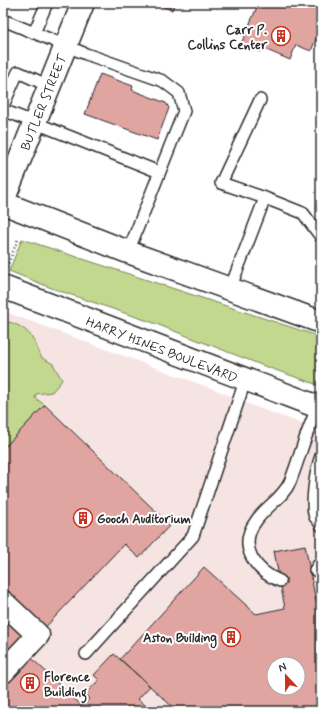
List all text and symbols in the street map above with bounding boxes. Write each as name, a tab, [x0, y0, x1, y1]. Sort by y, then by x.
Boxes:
place label: Carr P. Collins Center	[187, 22, 268, 54]
building icon: Carr P. Collins Center	[270, 25, 292, 47]
street label: BUTLER STREET	[17, 51, 72, 153]
street label: HARRY HINES BOULEVARD	[83, 314, 240, 387]
building icon: Gooch Auditorium	[72, 507, 94, 529]
place label: Gooch Auditorium	[97, 511, 191, 528]
building icon: Aston Building	[220, 626, 242, 648]
place label: Aston Building	[143, 630, 217, 649]
north arrow	[266, 656, 306, 696]
text: N	[277, 660, 289, 676]
place label: Florence Building	[44, 669, 90, 704]
building icon: Florence Building	[19, 672, 41, 694]

